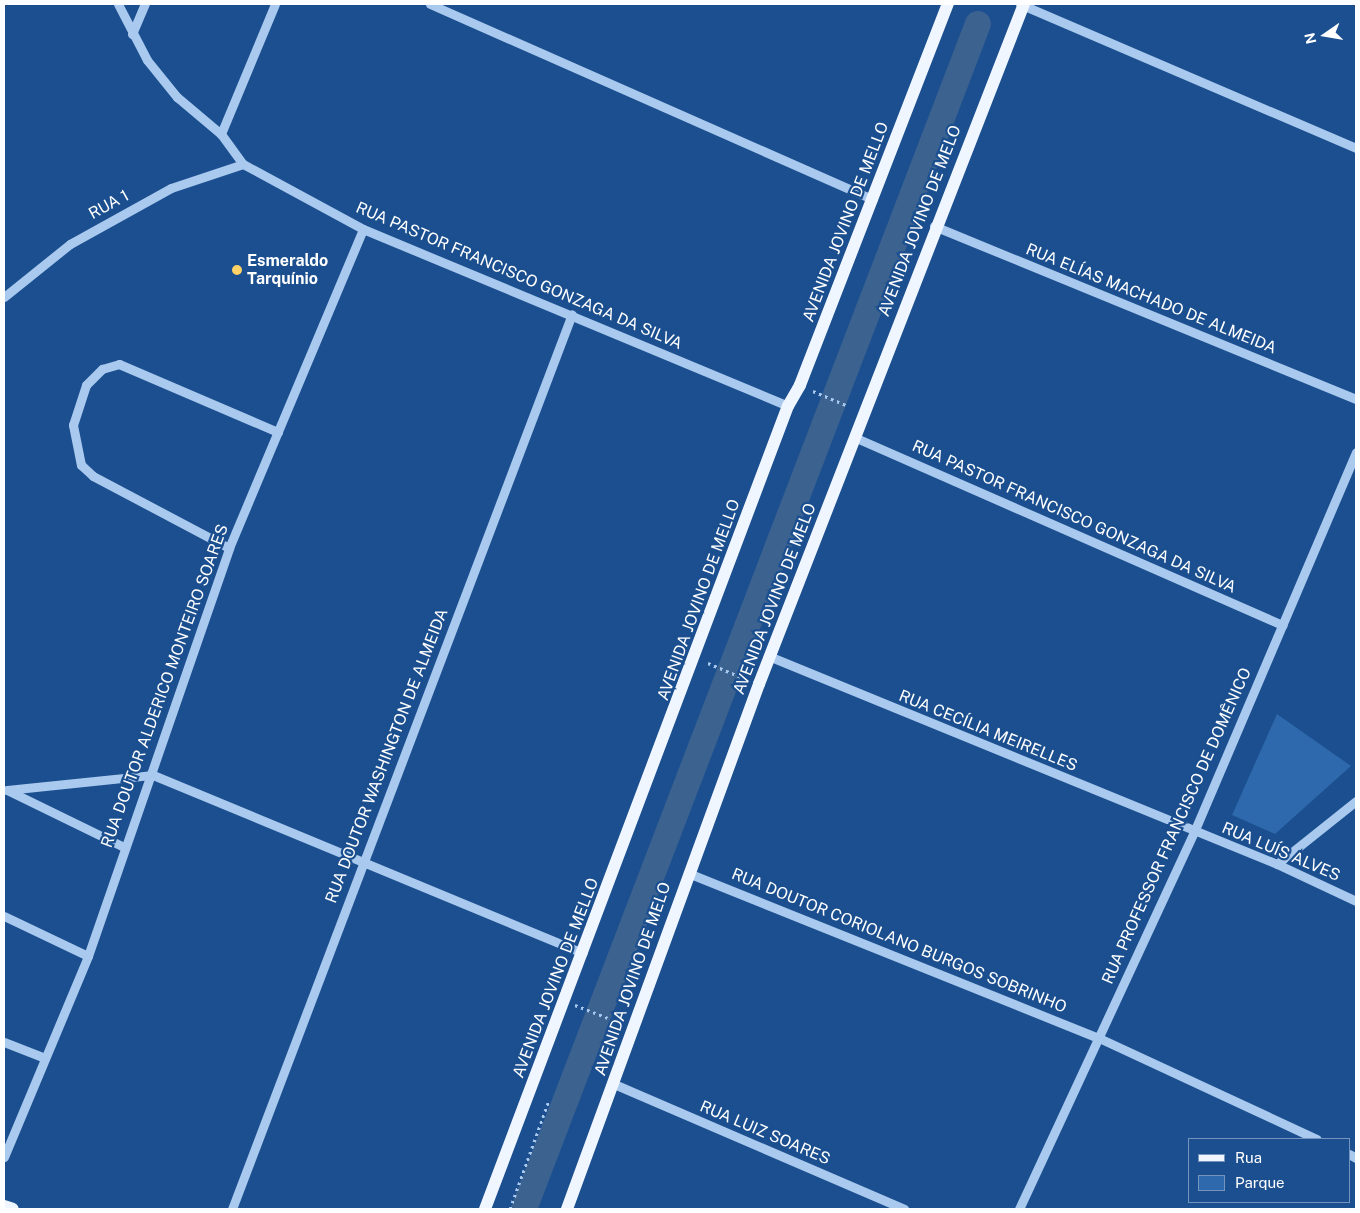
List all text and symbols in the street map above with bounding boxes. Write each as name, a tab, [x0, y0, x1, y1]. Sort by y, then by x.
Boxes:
north arrow	[1300, 10, 1350, 60]
text: N	[1301, 31, 1319, 46]
street label: AVENIDA JOVINO DE MELLO	[799, 119, 893, 325]
street label: AVENIDA JOVINO DE MELO	[875, 123, 965, 319]
street label: RUA 1	[86, 186, 132, 224]
street label: RUA PASTOR FRANCISCO GONZAGA DA SILVA	[353, 198, 685, 354]
street label: RUA ELÍAS MACHADO DE ALMEIDA	[1023, 240, 1279, 358]
place label: Esmeraldo Tarquínio	[247, 251, 328, 289]
marker: Esmeraldo Tarquínio	[231, 264, 243, 276]
street label: RUA PASTOR FRANCISCO GONZAGA DA SILVA	[909, 436, 1239, 598]
street label: AVENIDA JOVINO DE MELLO	[654, 497, 744, 703]
street label: AVENIDA JOVINO DE MELO	[730, 501, 820, 697]
street label: RUA DOUTOR ALDERICO MONTEIRO SOARES	[97, 522, 233, 850]
street label: RUA DOUTOR WASHINGTON DE ALMEIDA	[322, 606, 452, 906]
street label: RUA PROFESSOR FRANCISCO DE DOMÊNICO	[1098, 665, 1256, 987]
street label: RUA CECÍLIA MEIRELLES	[896, 686, 1080, 776]
street label: RUA LUÍS ALVES	[1219, 818, 1343, 886]
street label: RUA DOUTOR CORIOLANO BURGOS SOBRINHO	[729, 865, 1069, 1017]
street label: AVENIDA JOVINO DE MELLO	[509, 875, 603, 1081]
street label: AVENIDA JOVINO DE MELO	[591, 880, 675, 1078]
street label: RUA LUIZ SOARES	[697, 1097, 833, 1169]
legend	[1188, 1138, 1350, 1203]
text: Rua	[1235, 1149, 1262, 1166]
text: Parque	[1235, 1174, 1285, 1191]

